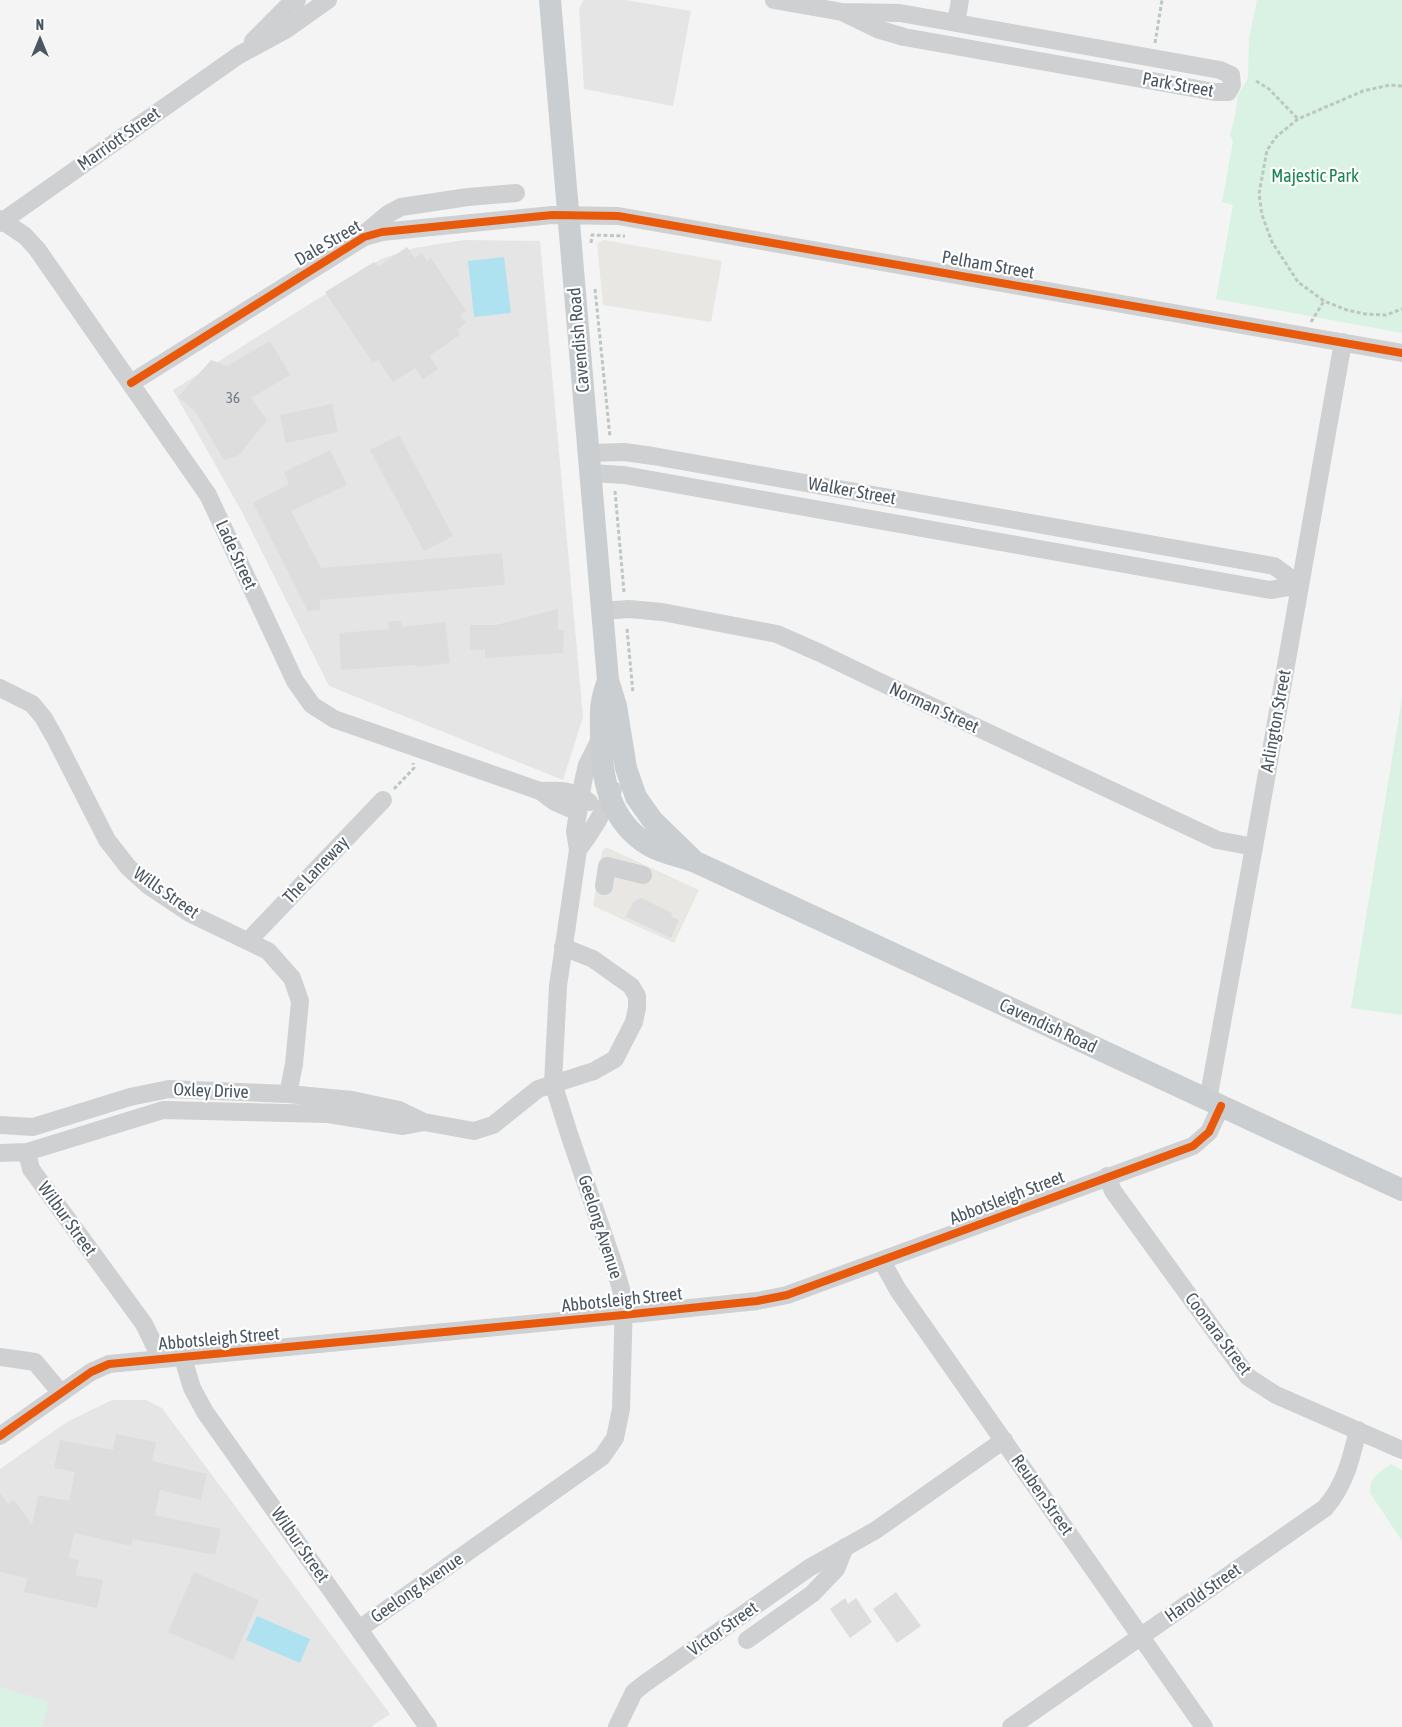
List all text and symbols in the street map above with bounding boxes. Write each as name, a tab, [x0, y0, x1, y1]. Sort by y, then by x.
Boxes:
north arrow	[15, 15, 65, 65]
text: N	[36, 17, 44, 33]
street label: Park Street	[1141, 68, 1215, 102]
street label: Marriott Street	[73, 103, 165, 175]
park label: Majestic Park	[1271, 165, 1359, 187]
street label: Dale Street	[291, 215, 365, 271]
street label: Pelham Street	[940, 246, 1036, 284]
street label: Cavendish Road	[564, 287, 594, 393]
house number: 36	[226, 389, 240, 407]
street label: Walker Street	[806, 473, 898, 509]
street label: Lade Street	[211, 517, 261, 593]
street label: Arlington Street	[1256, 668, 1296, 774]
street label: Norman Street	[886, 678, 982, 738]
street label: The Laneway	[279, 832, 353, 908]
street label: Wills Street	[129, 863, 203, 923]
street label: Cavendish Road	[996, 994, 1100, 1058]
street label: Oxley Drive	[173, 1079, 249, 1103]
street label: Abbotsleigh Street	[947, 1166, 1067, 1230]
street label: Geelong Avenue	[573, 1172, 627, 1282]
street label: Wilbur Street	[33, 1178, 101, 1260]
street label: Abbotsleigh Street	[561, 1283, 683, 1317]
street label: Coonara Street	[1180, 1289, 1256, 1379]
street label: Abbotsleigh Street	[158, 1323, 280, 1355]
street label: Reuben Street	[1006, 1451, 1078, 1539]
street label: Wilbur Street	[266, 1503, 334, 1587]
street label: Geelong Avenue	[367, 1548, 467, 1628]
street label: Harold Street	[1161, 1559, 1245, 1627]
street label: Victor Street	[684, 1597, 762, 1661]

